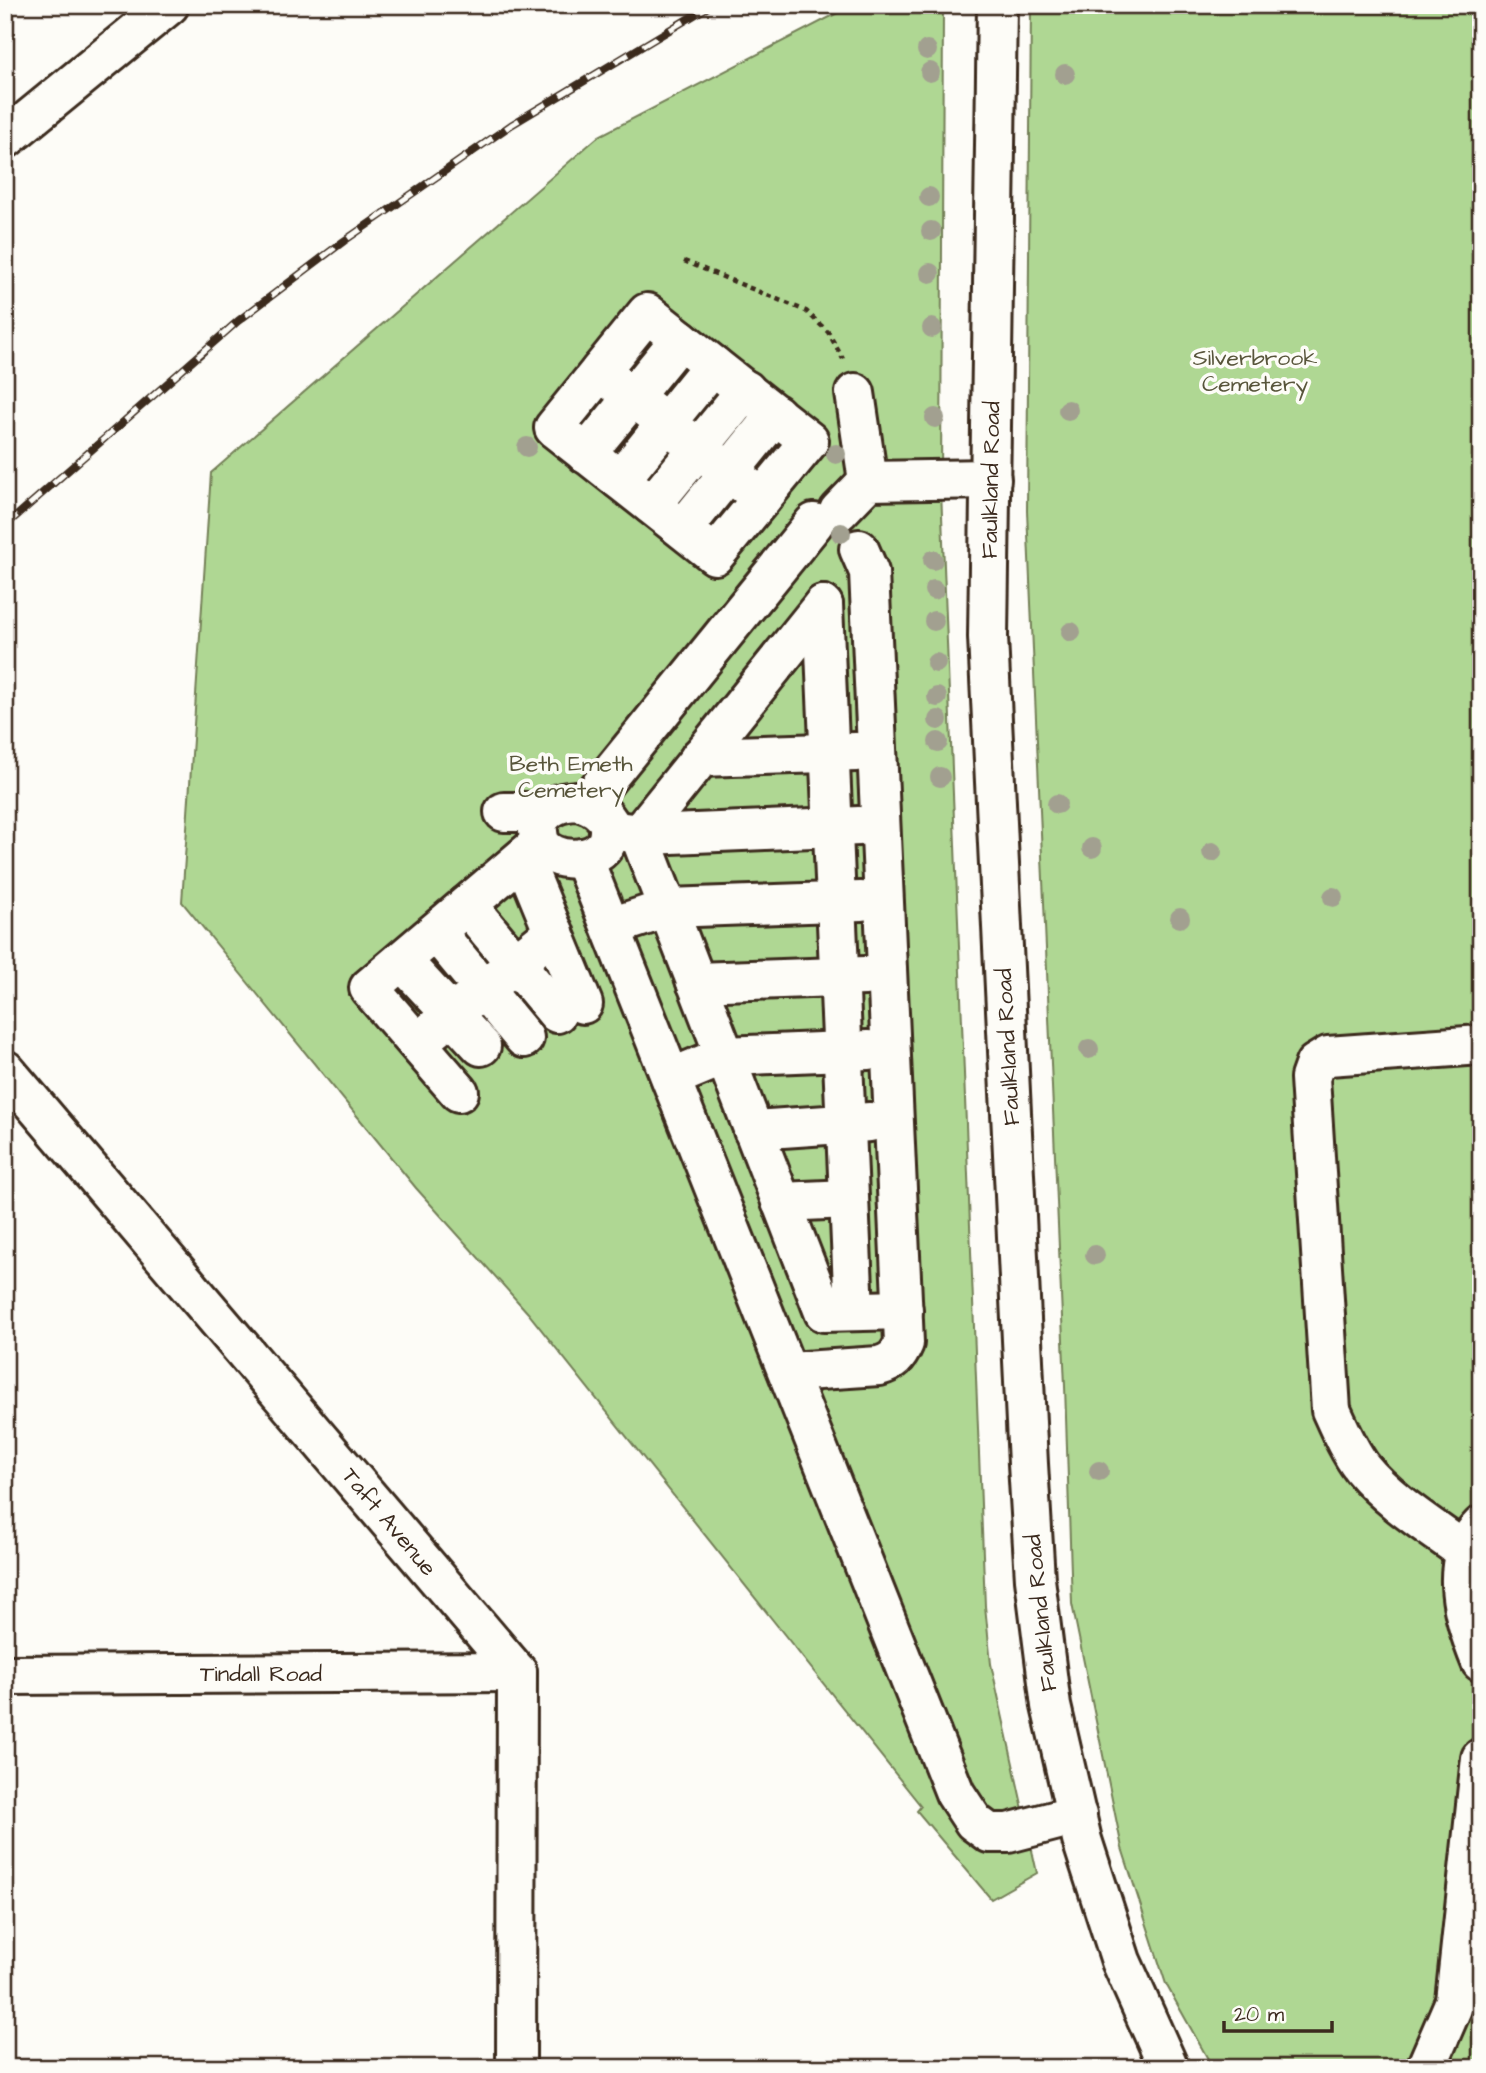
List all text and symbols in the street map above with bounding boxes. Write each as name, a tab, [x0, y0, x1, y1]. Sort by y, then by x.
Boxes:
park label: Silverbrook Cemetery	[1193, 342, 1317, 401]
street label: Faulkland Road	[974, 401, 1008, 559]
park label: Beth Emeth Cemetery	[509, 748, 633, 807]
street label: Faulkland Road	[988, 967, 1028, 1127]
street label: Taft Avenue	[334, 1461, 444, 1583]
street label: Faulkland Road	[1017, 1533, 1065, 1693]
street label: Tindall Road	[200, 1658, 322, 1690]
scale bar	[1224, 1989, 1332, 2033]
text: 20 m	[1234, 2000, 1285, 2029]

